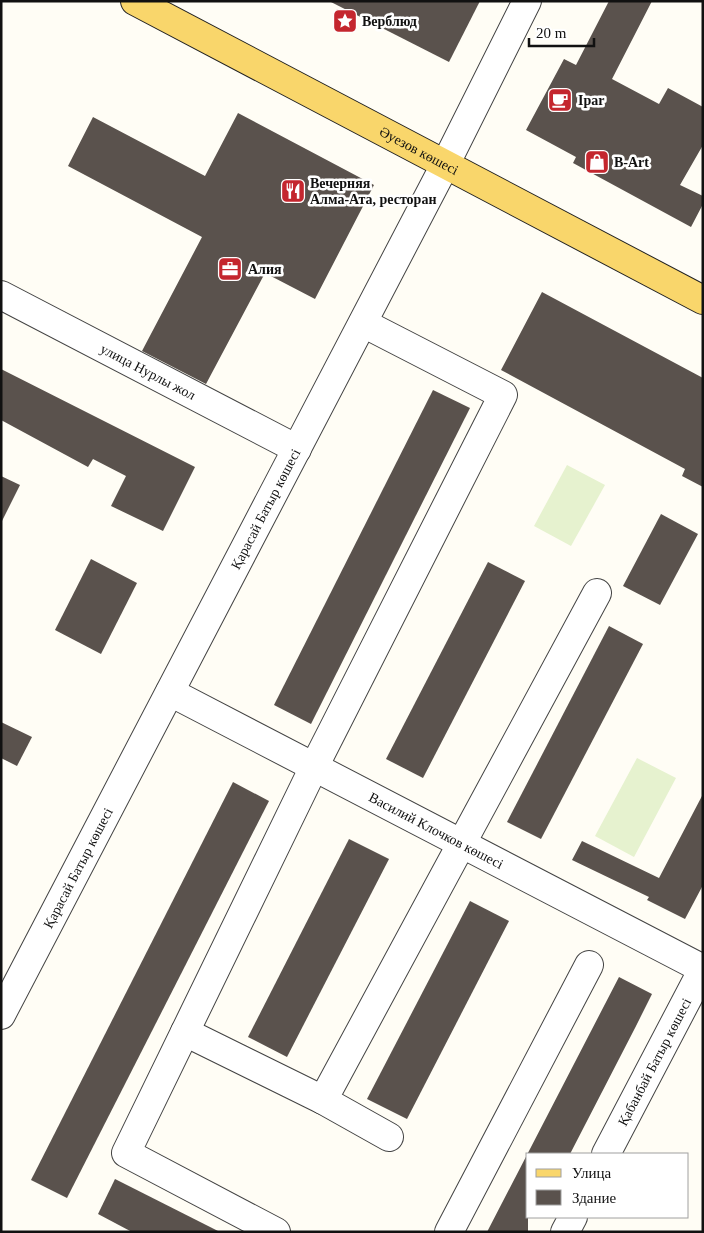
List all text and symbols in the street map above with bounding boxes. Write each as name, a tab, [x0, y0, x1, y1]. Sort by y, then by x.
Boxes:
place icon: Верблюд	[332, 8, 358, 34]
place label: Верблюд	[362, 14, 417, 29]
scale bar	[529, 15, 594, 47]
text: 20 m	[536, 25, 567, 41]
cafe icon: Ipar	[547, 87, 573, 113]
place label: Ipar	[578, 93, 604, 108]
street label: Әуезов көшесі	[377, 124, 461, 178]
shop icon: B-Art	[584, 149, 610, 175]
place label: B-Art	[614, 155, 649, 170]
place label: Вечерняя Алма-Ата, ресторан	[310, 176, 436, 207]
restaurant icon: Вечерняя Алма-Ата, ресторан	[280, 178, 306, 204]
office icon: Алия	[217, 256, 243, 282]
place label: Алия	[248, 262, 282, 277]
street label: улица Нурлы жол	[98, 341, 198, 403]
street label: Қарасай Батыр көшесі	[228, 446, 303, 572]
street label: Василий Клочков көшесі	[366, 790, 506, 872]
street label: Қарасай Батыр көшесі	[41, 805, 116, 931]
street label: Қабанбай Батыр көшесі	[615, 996, 694, 1128]
legend	[526, 1153, 689, 1218]
text: Улица	[572, 1165, 611, 1181]
text: Здание	[572, 1190, 616, 1206]

